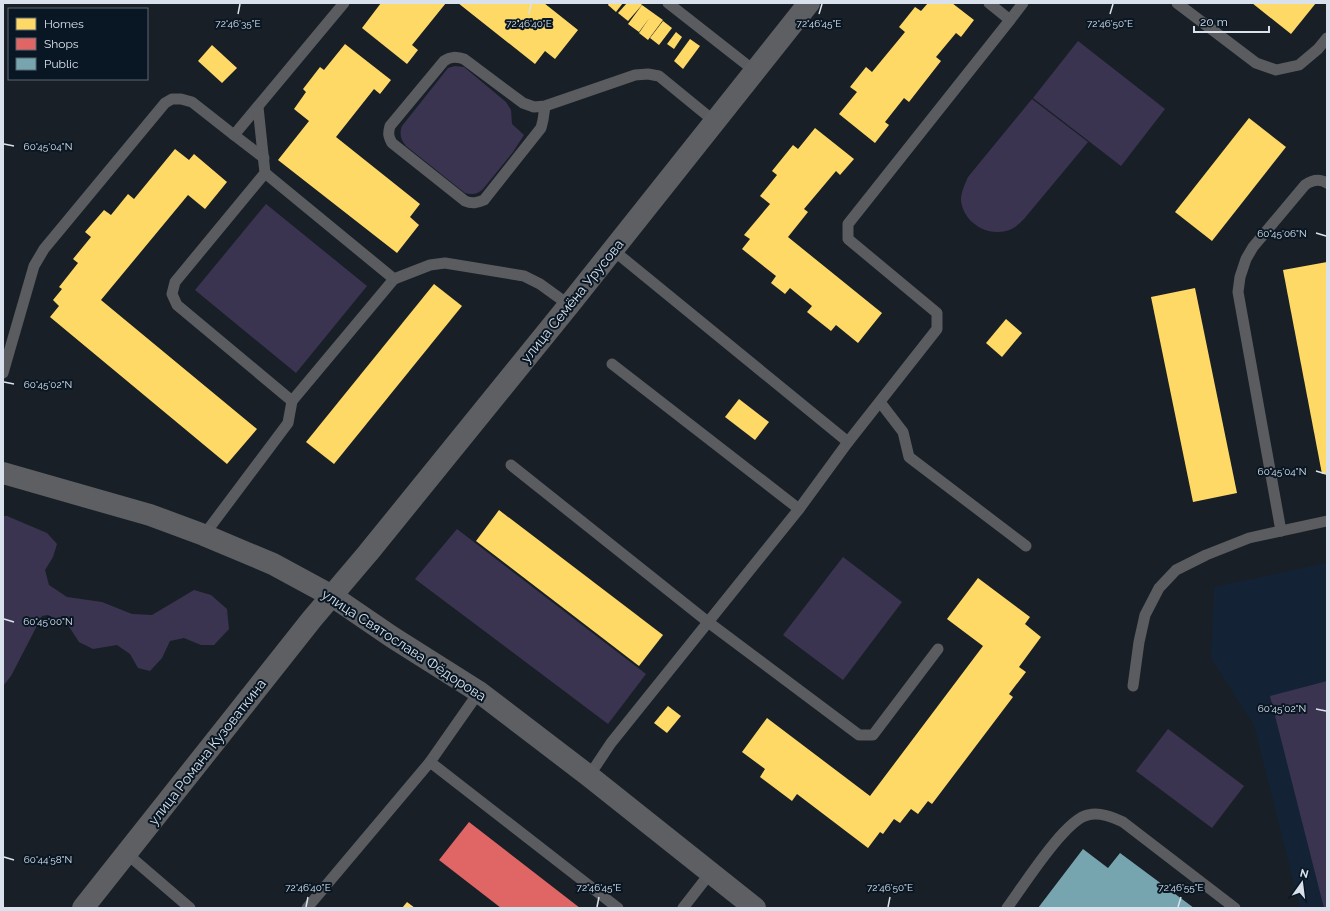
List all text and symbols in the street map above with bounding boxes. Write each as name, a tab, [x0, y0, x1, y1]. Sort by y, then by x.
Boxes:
legend	[8, 8, 148, 80]
scale bar	[1194, 8, 1269, 34]
text: 20 m	[1200, 15, 1228, 29]
text: Homes	[44, 17, 84, 31]
text: 72°46'35"E	[215, 18, 261, 29]
text: 72°46'40"E	[506, 18, 552, 29]
text: 72°46'45"E	[797, 18, 841, 29]
text: 72°46'50"E	[1087, 18, 1133, 29]
text: Shops	[44, 37, 79, 51]
text: Public	[44, 57, 79, 71]
text: 60°45'04"N	[24, 141, 72, 152]
text: 60°45'06"N	[1257, 228, 1307, 239]
street label: улица Семёна Урусова	[517, 236, 627, 366]
text: 60°45'02"N	[24, 379, 72, 390]
text: 60°45'04"N	[1258, 466, 1306, 477]
street label: улица Святослава Фёдорова	[319, 586, 489, 704]
text: 60°45'00"N	[23, 616, 73, 627]
street label: улица Романа Кузоваткина	[145, 676, 269, 828]
text: 60°45'02"N	[1258, 703, 1306, 714]
text: 60°44'58"N	[24, 854, 72, 865]
north arrow	[1282, 863, 1322, 903]
text: N	[1299, 866, 1310, 881]
text: 72°46'40"E	[285, 882, 331, 893]
text: 72°46'45"E	[577, 882, 621, 893]
text: 72°46'50"E	[867, 882, 913, 893]
text: 72°46'55"E	[1158, 882, 1204, 893]

